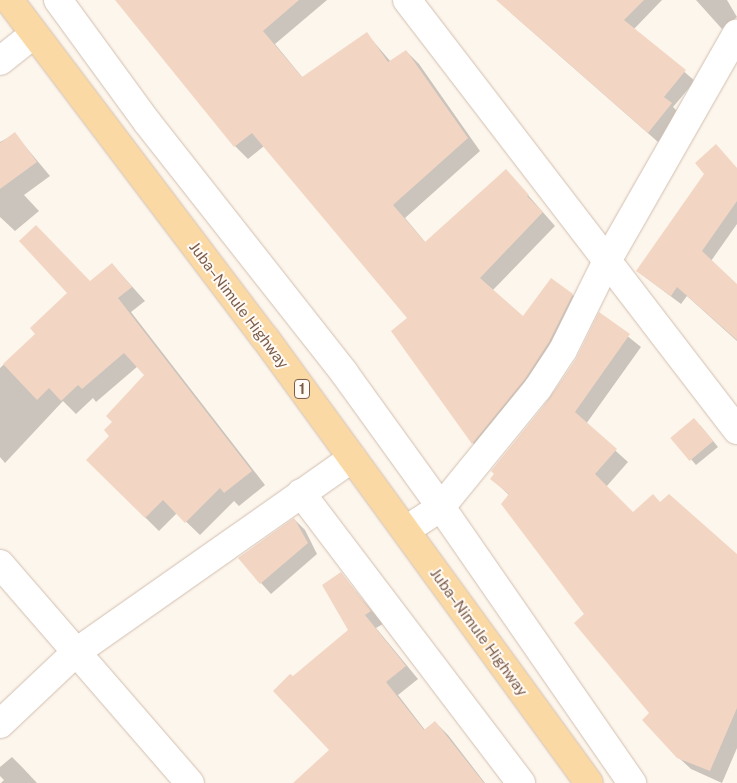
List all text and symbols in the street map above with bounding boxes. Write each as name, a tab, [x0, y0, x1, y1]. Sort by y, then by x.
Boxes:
street label: Juba–Nimule Highway	[186, 238, 292, 372]
road number: 1	[293, 378, 311, 400]
street label: Juba–Nimule Highway	[427, 564, 531, 700]

